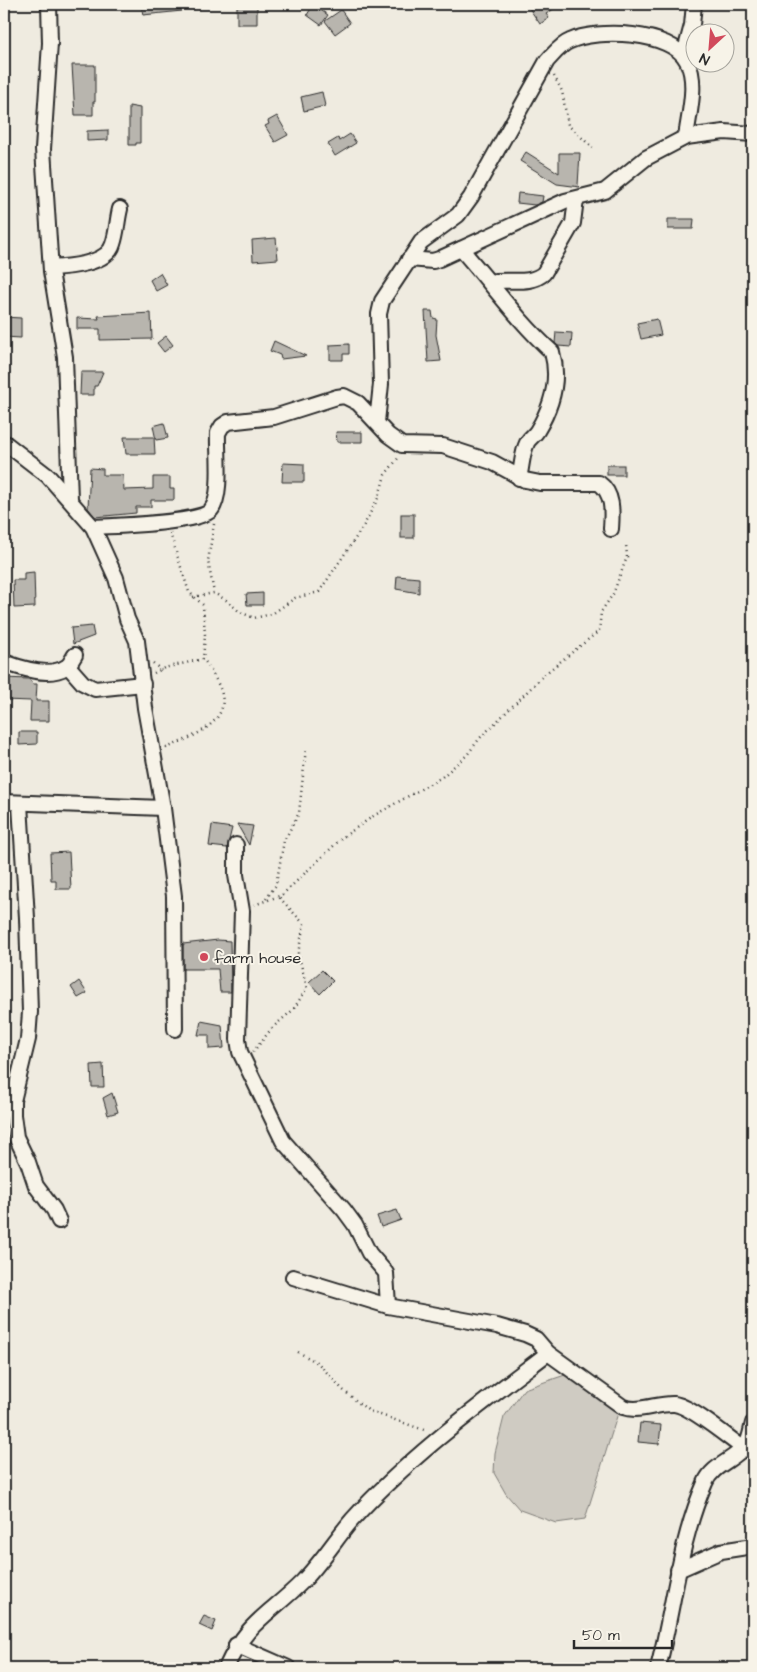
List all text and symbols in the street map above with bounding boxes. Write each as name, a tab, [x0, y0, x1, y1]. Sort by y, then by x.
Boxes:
north arrow	[684, 22, 734, 72]
text: N	[696, 48, 713, 70]
place label: farm house	[214, 947, 301, 969]
marker: farm house	[198, 951, 210, 963]
scale bar	[574, 1617, 672, 1649]
text: 50 m	[582, 1625, 620, 1646]

